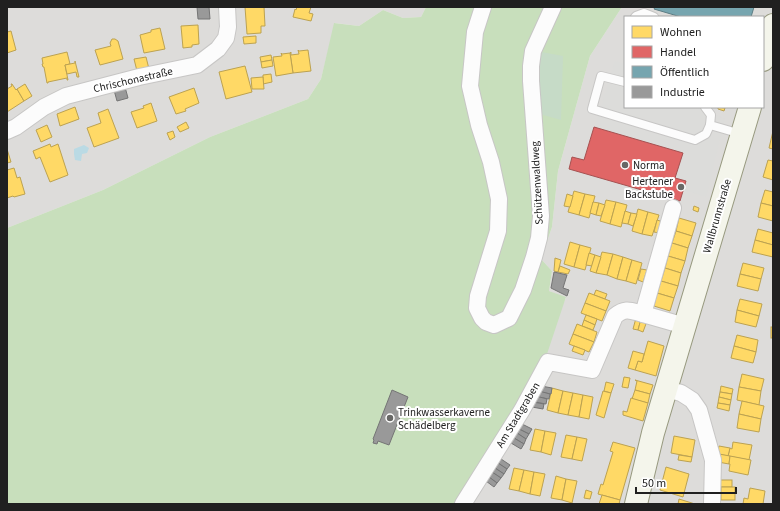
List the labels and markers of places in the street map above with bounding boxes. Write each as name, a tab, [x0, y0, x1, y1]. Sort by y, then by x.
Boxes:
place label: Norma	[633, 158, 665, 173]
marker: Norma	[620, 160, 630, 170]
place label: Hertener Backstube	[625, 174, 674, 202]
marker: Hertener Backstube	[676, 182, 686, 192]
place label: Trinkwasserkaverne Schädelberg	[398, 405, 490, 433]
marker: Trinkwasserkaverne Schädelberg	[385, 413, 395, 423]

